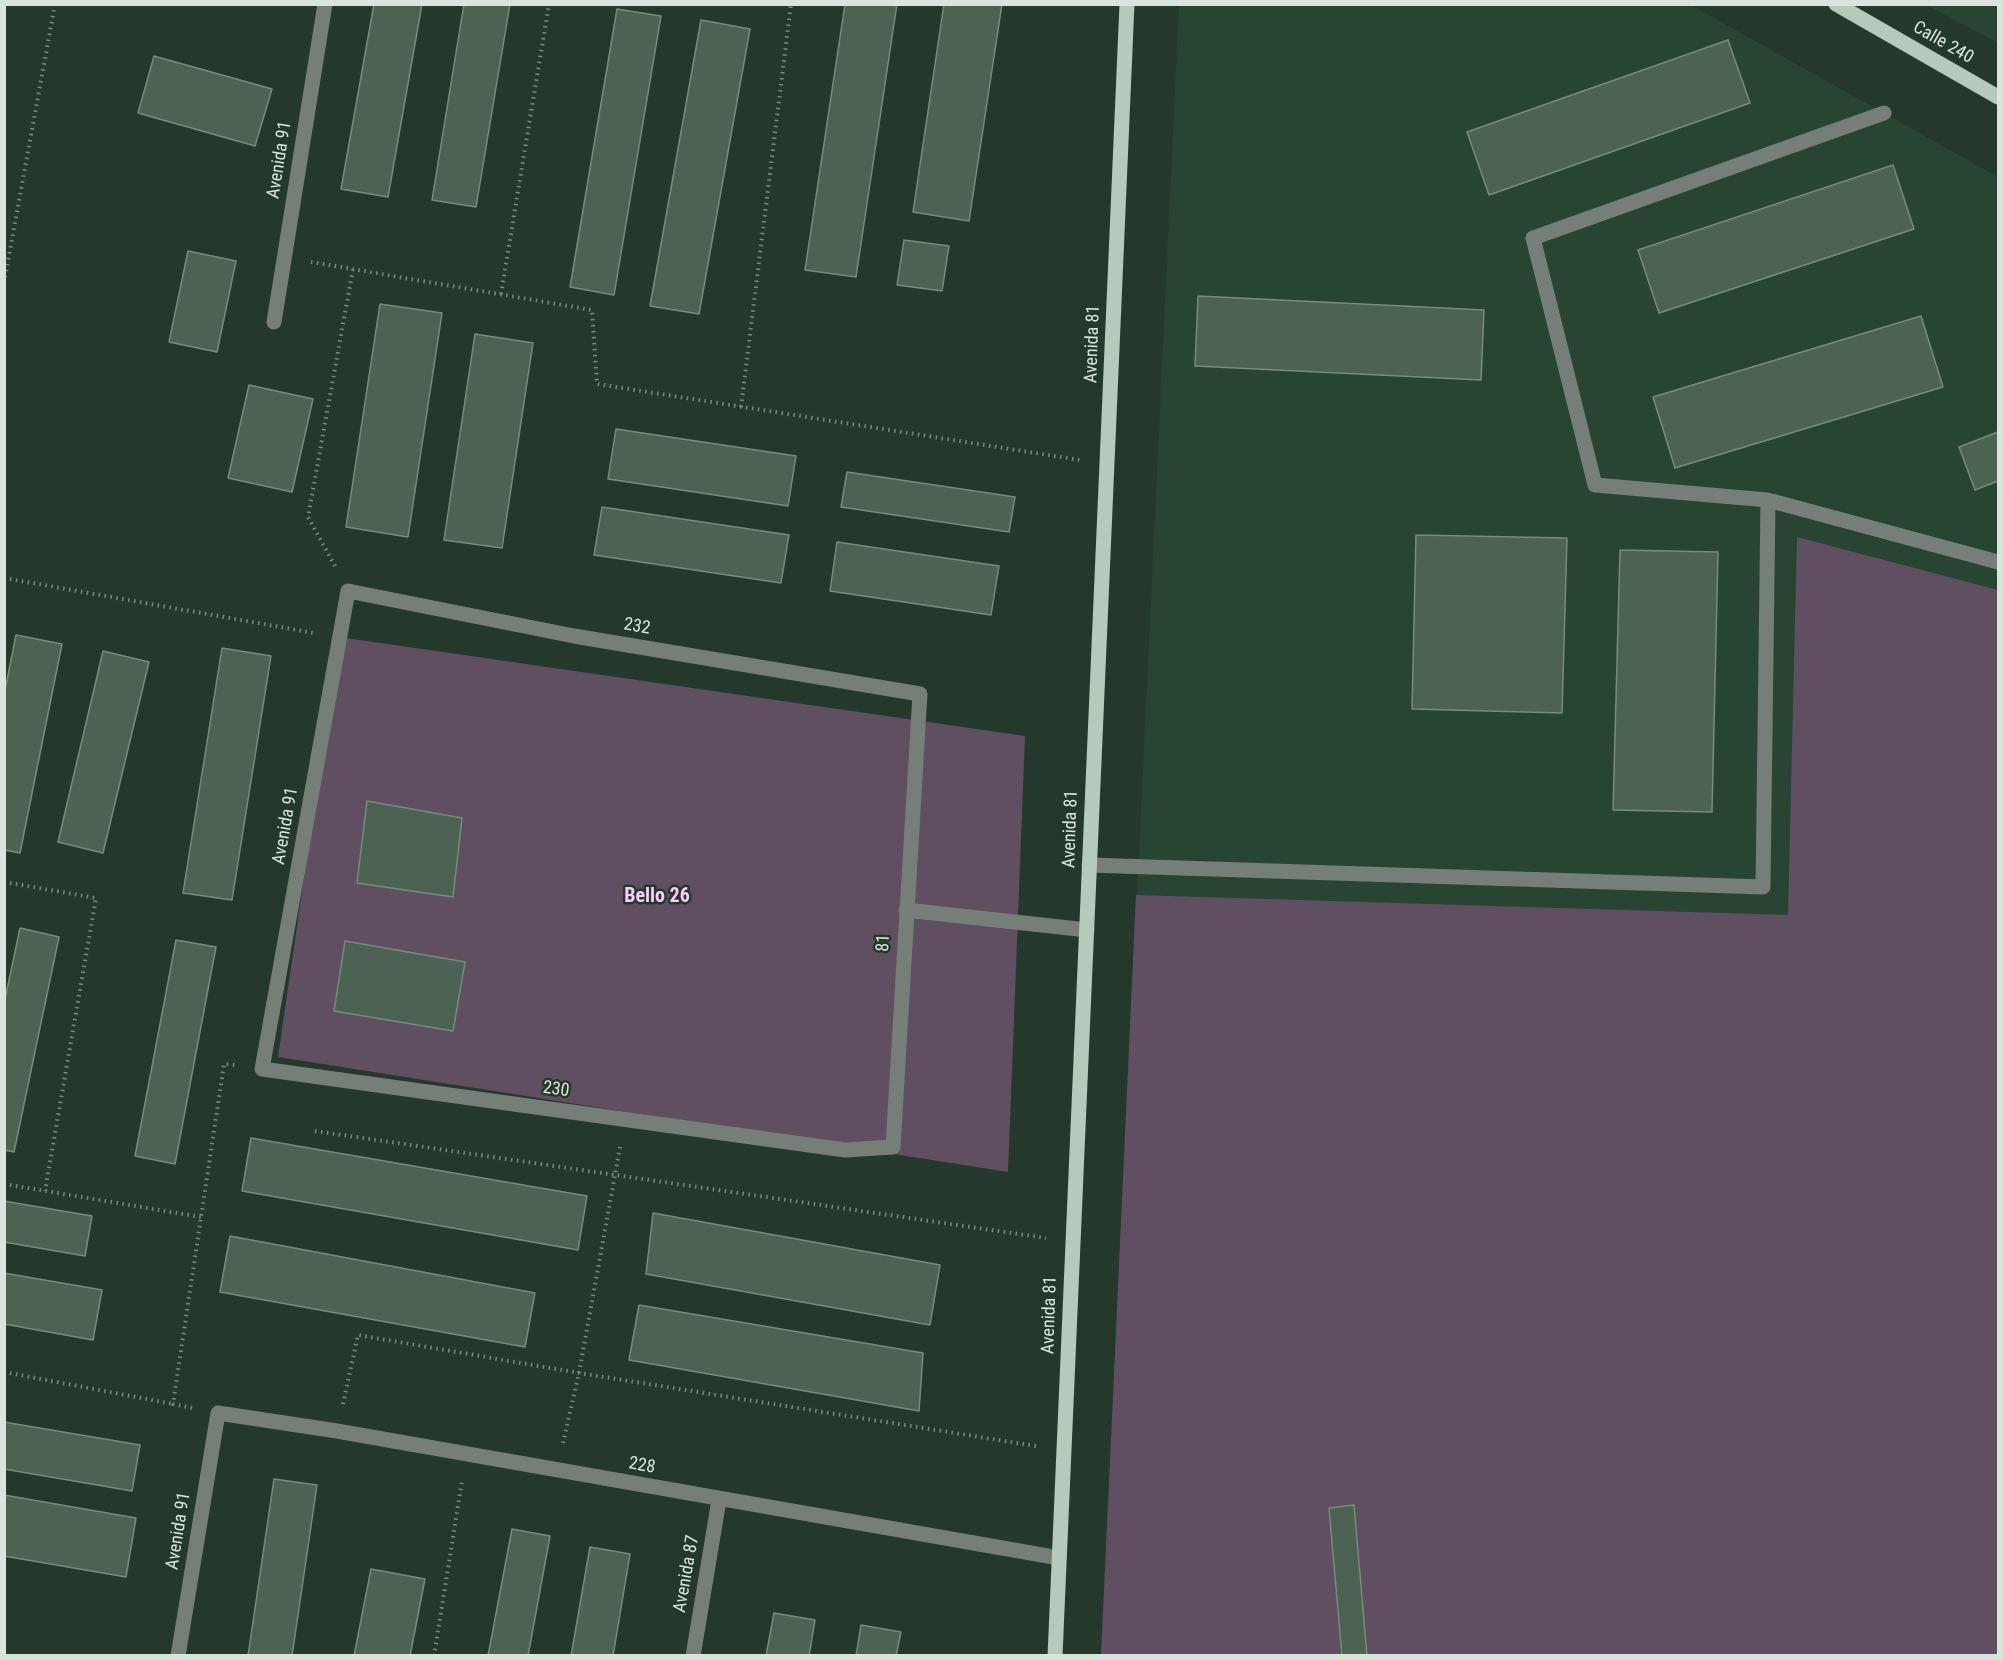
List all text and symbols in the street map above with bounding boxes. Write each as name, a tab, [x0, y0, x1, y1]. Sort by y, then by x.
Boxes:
street label: Calle 240	[1909, 17, 1977, 69]
street label: Avenida 91	[263, 120, 297, 200]
street label: Avenida 81	[1081, 305, 1105, 383]
street label: 232	[622, 614, 652, 640]
street label: Avenida 91	[269, 786, 303, 866]
street label: Avenida 81	[1059, 790, 1083, 868]
district label: Bello 26	[624, 885, 690, 909]
street label: 81	[873, 934, 895, 952]
street label: 230	[541, 1077, 571, 1103]
street label: Avenida 81	[1038, 1276, 1062, 1354]
street label: 228	[627, 1453, 657, 1479]
street label: Avenida 91	[162, 1491, 196, 1571]
street label: Avenida 87	[670, 1534, 704, 1614]

